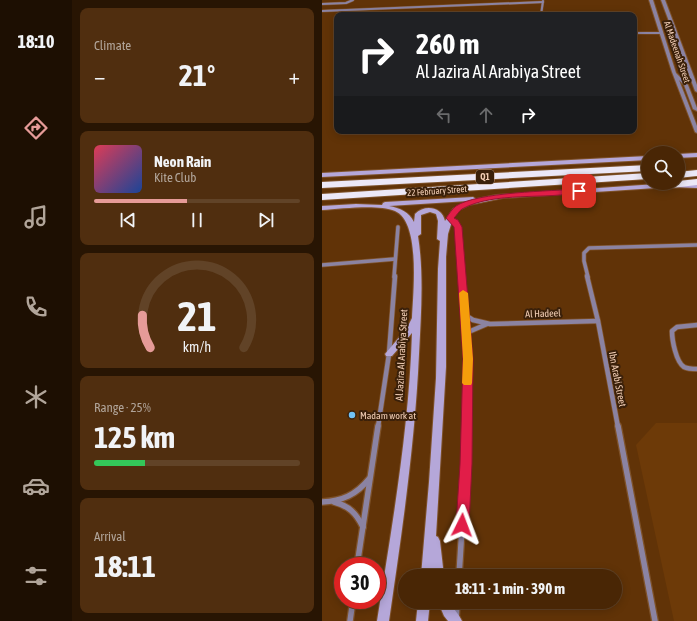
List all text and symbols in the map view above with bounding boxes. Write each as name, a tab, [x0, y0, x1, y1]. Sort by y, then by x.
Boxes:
street label: Al Madeenah Street	[662, 20, 692, 85]
icon: right	[350, 28, 402, 80]
text: 260 m	[416, 28, 479, 60]
text: 18:10	[17, 31, 55, 52]
text: Climate	[94, 38, 131, 53]
text: 21°	[179, 58, 215, 92]
text: Al Jazira Al Arabiya Street	[416, 61, 581, 82]
text: −	[94, 63, 105, 89]
text: +	[289, 63, 300, 89]
icon: left	[433, 104, 455, 126]
icon: ahead	[475, 104, 497, 126]
icon: right	[517, 104, 539, 126]
icon: directions	[22, 114, 50, 142]
map controls	[641, 146, 685, 190]
button: search	[641, 146, 685, 190]
text: Neon Rain	[154, 153, 211, 170]
text: Kite Club	[154, 170, 196, 185]
road number: Q1	[476, 170, 494, 184]
pin	[562, 174, 596, 208]
icon: arrive	[568, 180, 590, 202]
street label: 22 February Street	[407, 184, 468, 198]
icon: music	[22, 203, 50, 231]
icon: previous	[117, 209, 139, 231]
icon: pause	[186, 209, 208, 231]
icon: next	[255, 209, 277, 231]
text: 21	[177, 292, 217, 340]
icon: phone	[22, 293, 50, 321]
street label: Al Hadeel	[525, 307, 561, 320]
street label: Al Jazira Al Arabiya Street	[394, 309, 409, 401]
text: km/h	[183, 339, 211, 355]
street label: Ibn Arabi Street	[607, 350, 628, 408]
icon: climate	[22, 383, 50, 411]
text: Range · 25%	[94, 400, 151, 415]
marker: Madam work at	[347, 410, 357, 420]
place label: Madam work at	[360, 410, 416, 421]
text: 125 km	[94, 420, 175, 454]
icon: car	[22, 472, 50, 500]
position arrow	[441, 504, 483, 546]
text: Arrival	[94, 529, 126, 544]
text: 18:11	[94, 549, 156, 583]
speed limit sign: 30	[334, 557, 386, 609]
icon: filters	[22, 562, 50, 590]
text: 18:11 · 1 min · 390 m	[455, 580, 565, 597]

